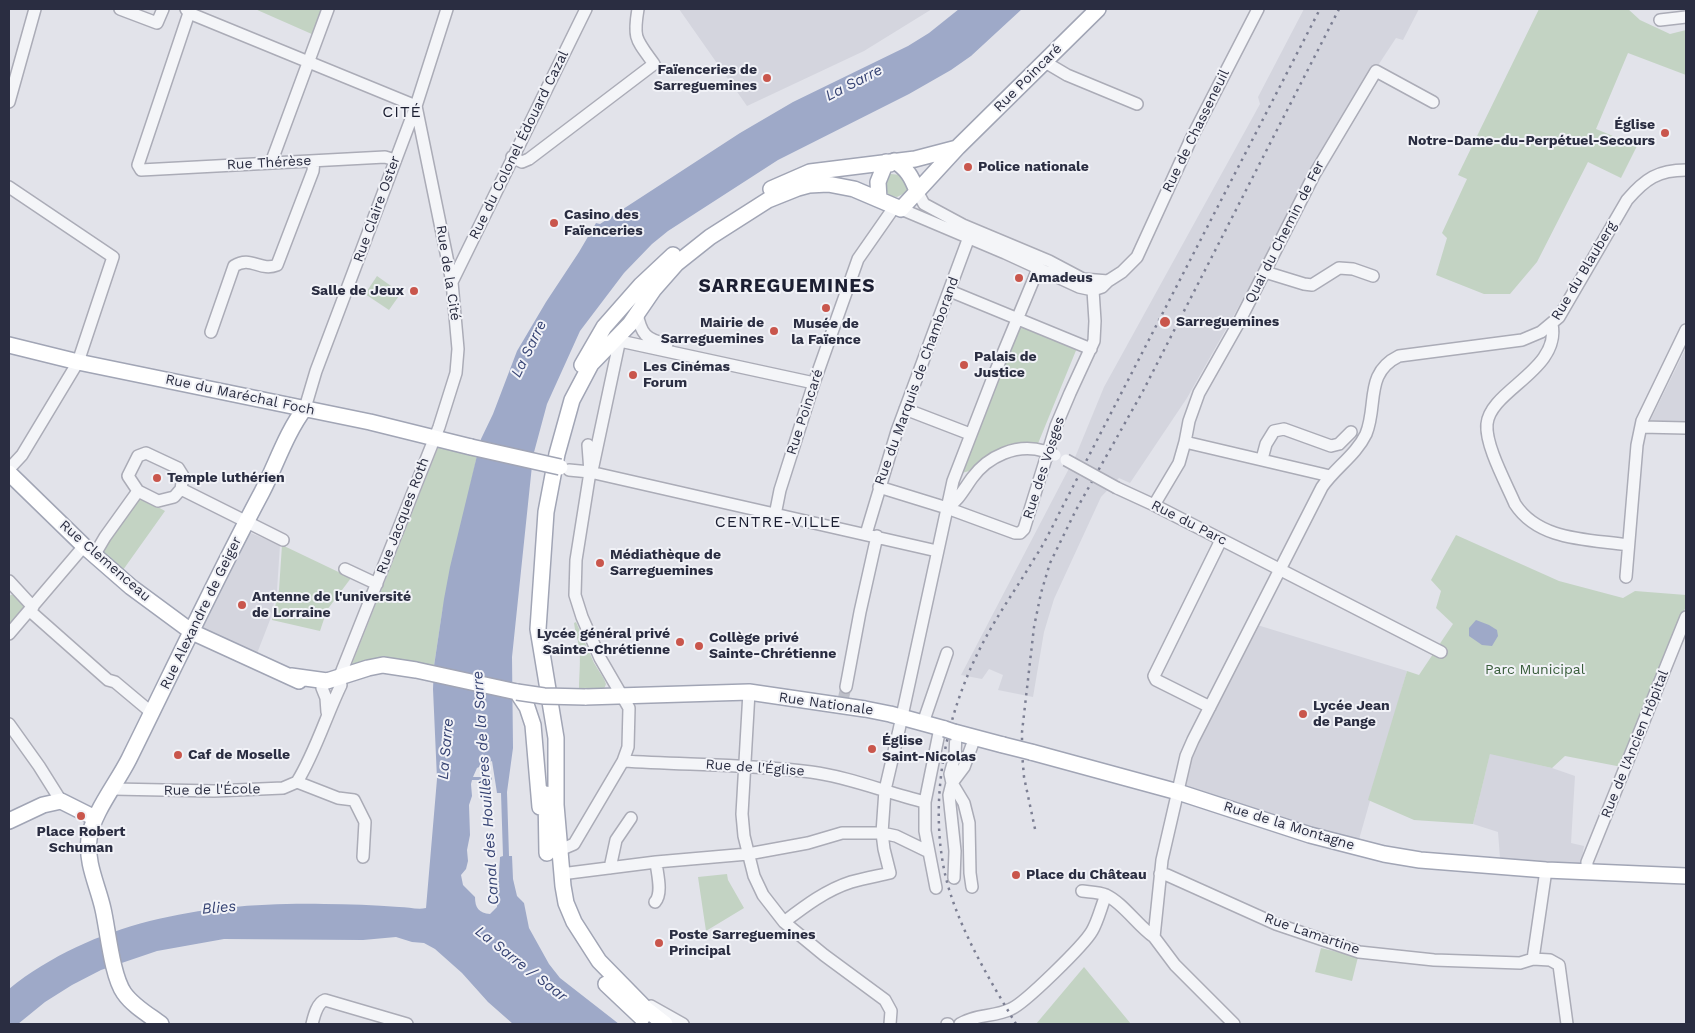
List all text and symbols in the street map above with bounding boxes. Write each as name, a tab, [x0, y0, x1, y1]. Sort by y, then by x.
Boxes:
street label: Rue Poincaré	[991, 41, 1065, 115]
street label: Rue du Colonel Édouard Cazal	[466, 48, 572, 242]
water label: La Sarre	[822, 61, 886, 105]
place label: Faïenceries de Sarreguemines	[654, 62, 757, 94]
street label: Rue de Chasseneuil	[1159, 67, 1233, 195]
marker: Faïenceries de Sarreguemines	[761, 72, 773, 84]
district label: CITÉ	[382, 102, 422, 122]
place label: Église Notre-Dame-du-Perpétuel-Secours	[1408, 117, 1655, 150]
marker: Église Notre-Dame-du-Perpétuel-Secours	[1659, 127, 1671, 139]
street label: Rue Thérèse	[226, 152, 312, 174]
street label: Rue Claire Oster	[350, 153, 404, 265]
street label: Quai du Chemin de Fer	[1242, 158, 1328, 306]
place label: Police nationale	[978, 159, 1089, 175]
marker: Police nationale	[962, 161, 974, 173]
place label: Casino des Faïenceries	[564, 207, 643, 240]
marker: Casino des Faïenceries	[548, 217, 560, 229]
street label: Rue du Blauberg	[1548, 218, 1620, 324]
street label: Rue de la Cité	[432, 224, 464, 322]
place label: Amadeus	[1029, 270, 1093, 286]
marker: Amadeus	[1013, 272, 1025, 284]
street label: Rue du Marquis de Chamborand	[871, 274, 963, 488]
district label: SARREGUEMINES	[697, 275, 877, 297]
place label: Salle de Jeux	[311, 283, 404, 299]
marker: Salle de Jeux	[408, 285, 420, 297]
marker: Musée de la Faïence	[820, 302, 832, 314]
place label: Sarreguemines	[1176, 314, 1279, 330]
place label: Mairie de Sarreguemines	[661, 315, 764, 348]
marker: Sarreguemines	[1158, 315, 1172, 329]
place label: Musée de la Faïence	[791, 316, 861, 348]
water label: La Sarre	[507, 317, 551, 381]
marker: Mairie de Sarreguemines	[768, 325, 780, 337]
place label: Palais de Justice	[974, 349, 1037, 382]
place label: Les Cinémas Forum	[643, 359, 730, 392]
marker: Palais de Justice	[958, 359, 970, 371]
street label: Rue Poincaré	[783, 367, 827, 457]
marker: Les Cinémas Forum	[627, 369, 639, 381]
street label: Rue du Maréchal Foch	[164, 371, 316, 419]
street label: Rue des Vosges	[1020, 415, 1068, 521]
street label: Rue Jacques Roth	[373, 455, 433, 577]
place label: Temple luthérien	[167, 470, 285, 486]
marker: Temple luthérien	[151, 472, 163, 484]
street label: Rue du Parc	[1148, 497, 1230, 549]
district label: CENTRE-VILLE	[713, 512, 843, 532]
street label: Rue Clemenceau	[56, 517, 154, 605]
street label: Rue Alexandre de Geiger	[157, 534, 245, 692]
place label: Médiathèque de Sarreguemines	[610, 547, 721, 580]
marker: Médiathèque de Sarreguemines	[594, 557, 606, 569]
place label: Antenne de l'université de Lorraine	[252, 589, 411, 622]
marker: Antenne de l'université de Lorraine	[236, 599, 248, 611]
place label: Lycée général privé Sainte-Chrétienne	[537, 626, 670, 658]
place label: Collège privé Sainte-Chrétienne	[709, 630, 836, 662]
marker: Lycée général privé Sainte-Chrétienne	[674, 636, 686, 648]
marker: Collège privé Sainte-Chrétienne	[693, 640, 705, 652]
park label: Parc Municipal	[1485, 662, 1585, 678]
street label: Rue de l'Ancien Hôpital	[1598, 668, 1672, 820]
water label: Canal des Houillères de la Sarre	[469, 670, 503, 906]
street label: Rue Nationale	[778, 689, 874, 719]
place label: Lycée Jean de Pange	[1313, 698, 1390, 730]
marker: Lycée Jean de Pange	[1297, 708, 1309, 720]
water label: La Sarre	[434, 718, 458, 780]
place label: Église Saint-Nicolas	[882, 733, 976, 766]
marker: Église Saint-Nicolas	[866, 743, 878, 755]
place label: Caf de Moselle	[188, 747, 290, 763]
marker: Caf de Moselle	[172, 749, 184, 761]
street label: Rue de l'Église	[705, 756, 805, 780]
street label: Rue de l'École	[163, 781, 261, 799]
street label: Rue de la Montagne	[1221, 798, 1357, 854]
marker: Place Robert Schuman	[75, 810, 87, 822]
place label: Place Robert Schuman	[37, 824, 125, 856]
place label: Place du Château	[1026, 867, 1147, 883]
marker: Place du Château	[1010, 869, 1022, 881]
water label: Blies	[201, 898, 237, 918]
street label: Rue Lamartine	[1262, 910, 1362, 958]
water label: La Sarre / Saar	[471, 922, 571, 1006]
place label: Poste Sarreguemines Principal	[669, 927, 815, 960]
marker: Poste Sarreguemines Principal	[653, 937, 665, 949]

